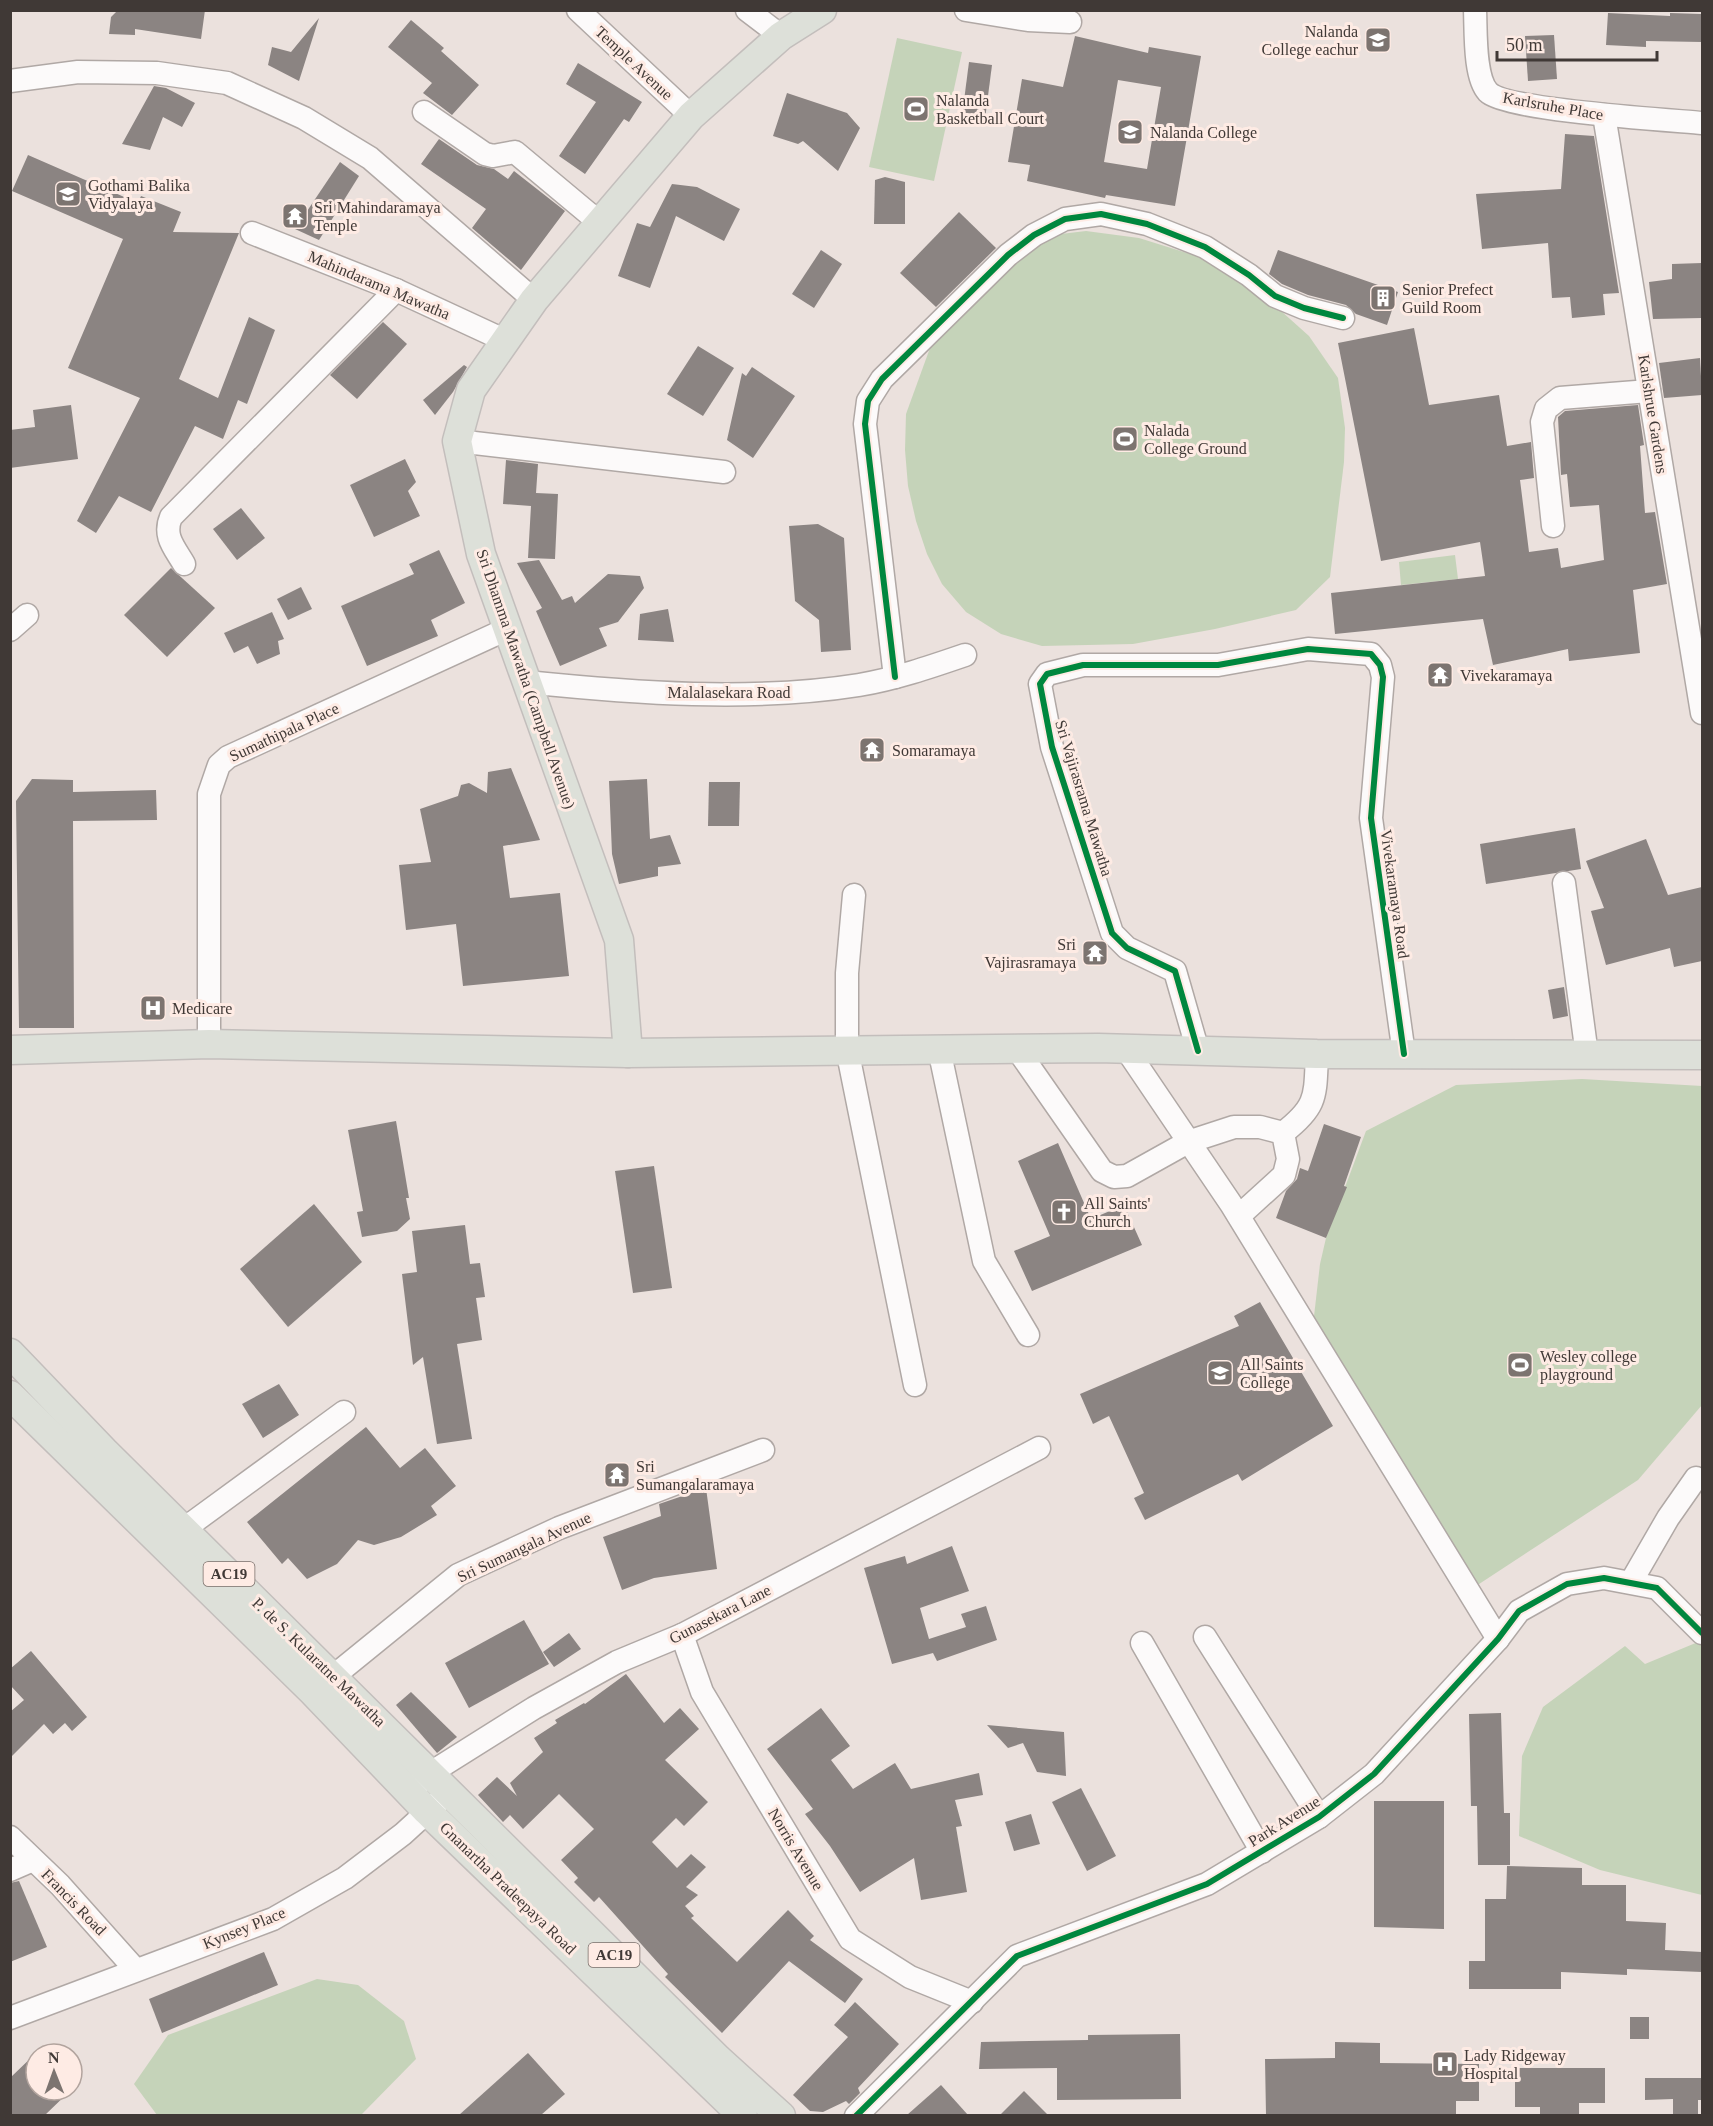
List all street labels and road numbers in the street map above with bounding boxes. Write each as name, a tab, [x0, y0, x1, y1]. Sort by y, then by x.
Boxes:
street label: Temple Avenue	[591, 23, 676, 104]
street label: Karlsruhe Place	[1501, 89, 1605, 123]
street label: Mahindarama Mawatha	[306, 247, 452, 323]
street label: Karlshrue Gardens	[1635, 353, 1671, 475]
street label: Sri Dhamma Mawatha (Campbell Avenue)	[473, 547, 579, 811]
street label: Malalasekara Road	[667, 684, 791, 701]
street label: Sumathipala Place	[227, 699, 342, 766]
street label: Sri Vajirasrama Mawatha	[1051, 718, 1116, 878]
street label: Vivekaramaya Road	[1377, 828, 1412, 960]
street label: Sri Sumangala Avenue	[454, 1509, 594, 1586]
road number: AC19	[204, 1562, 254, 1586]
street label: Gunasekara Lane	[666, 1581, 774, 1647]
street label: P. de S. Kularatne Mawatha	[249, 1594, 389, 1730]
street label: Park Avenue	[1245, 1792, 1323, 1850]
street label: Norris Avenue	[765, 1805, 827, 1893]
street label: Gnanartha Pradeepaya Road	[436, 1819, 579, 1958]
street label: Francis Road	[38, 1866, 110, 1938]
street label: Kynsey Place	[200, 1904, 288, 1953]
road number: AC19	[588, 1943, 640, 1967]

